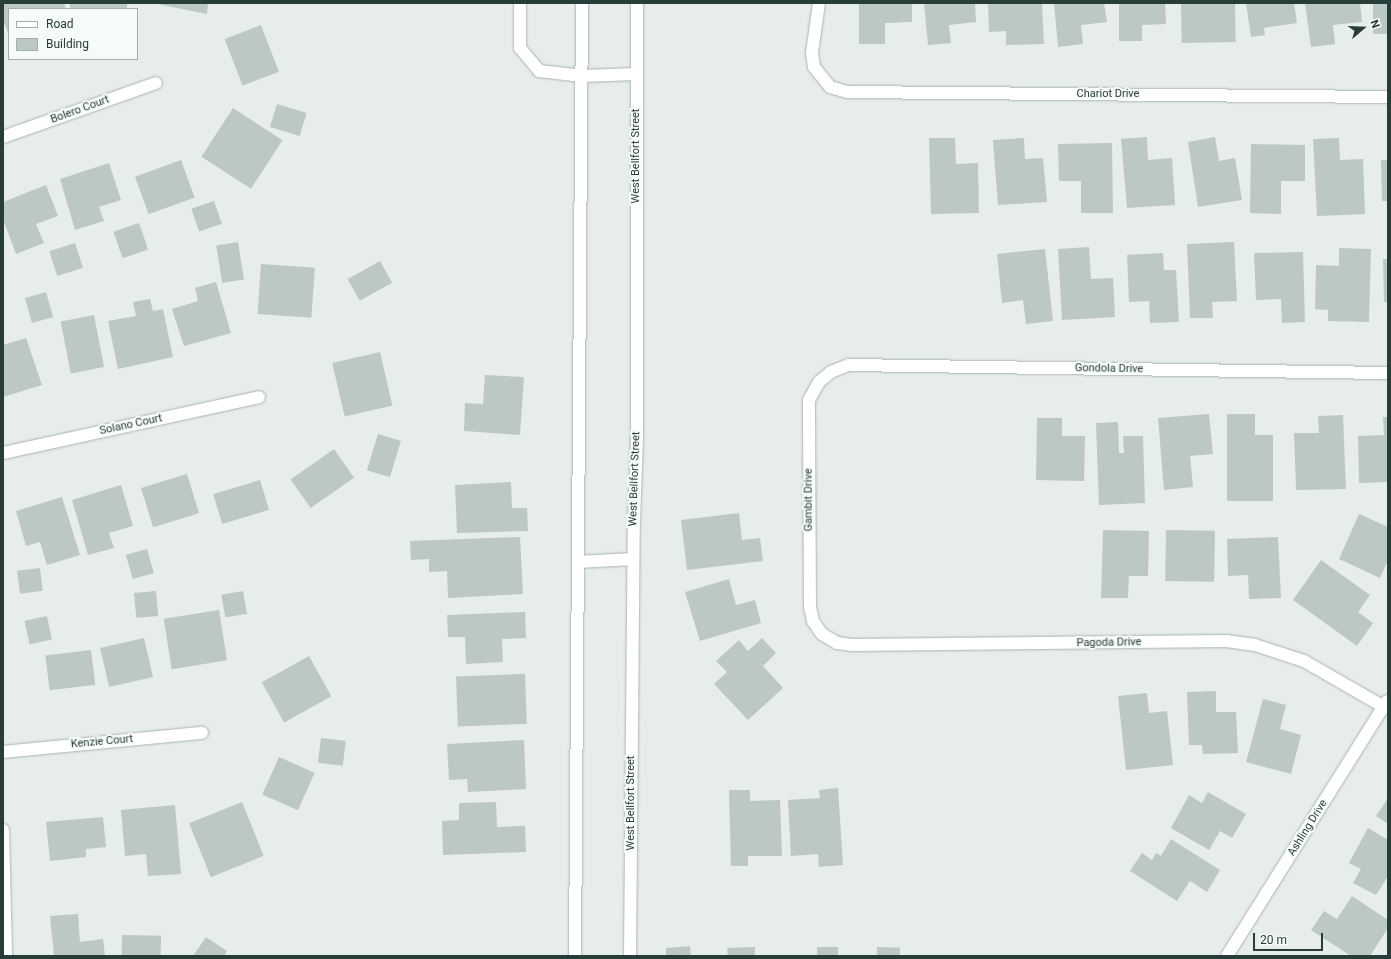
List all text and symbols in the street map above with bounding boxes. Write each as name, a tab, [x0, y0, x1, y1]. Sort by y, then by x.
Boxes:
legend	[8, 8, 138, 60]
north arrow	[1343, 8, 1383, 48]
text: Road	[46, 17, 74, 31]
text: N	[1367, 18, 1382, 30]
text: Building	[46, 37, 89, 51]
street label: Chariot Drive	[1077, 87, 1139, 101]
street label: Bolero Court	[49, 93, 111, 127]
street label: West Bellfort Street	[629, 109, 643, 203]
street label: Gondola Drive	[1075, 362, 1143, 376]
street label: Solano Court	[99, 412, 163, 438]
street label: West Bellfort Street	[627, 431, 643, 527]
street label: Gambit Drive	[802, 468, 816, 532]
street label: Pagoda Drive	[1076, 636, 1142, 650]
street label: Kenzie Court	[70, 733, 134, 751]
street label: West Bellfort Street	[624, 756, 638, 850]
street label: Ashling Drive	[1285, 797, 1331, 859]
scale bar	[1255, 925, 1325, 951]
text: 20 m	[1260, 933, 1287, 947]

